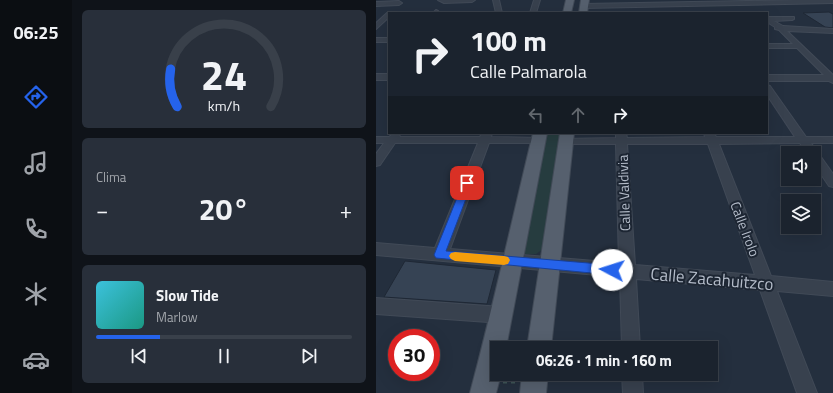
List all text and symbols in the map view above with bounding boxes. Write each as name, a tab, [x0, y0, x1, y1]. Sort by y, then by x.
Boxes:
text: 06:25	[14, 19, 58, 46]
text: 100 m	[470, 19, 547, 62]
icon: right	[404, 28, 456, 80]
text: 24	[201, 43, 247, 106]
text: Calle Palmarola	[470, 58, 587, 85]
icon: directions	[22, 83, 50, 111]
text: km/h	[208, 94, 240, 116]
icon: left	[525, 104, 547, 126]
icon: ahead	[567, 104, 589, 126]
icon: right	[609, 104, 631, 126]
map controls	[781, 146, 821, 234]
button: sound	[781, 146, 821, 186]
icon: music	[22, 149, 50, 177]
street label: Calle Valdivia	[612, 154, 635, 232]
pin	[450, 166, 484, 200]
text: Clima	[96, 167, 126, 187]
icon: arrive	[456, 172, 478, 194]
text: 20°	[199, 186, 249, 232]
text: −	[96, 193, 108, 227]
text: +	[340, 193, 352, 227]
button: layers	[781, 194, 821, 234]
street label: Calle Irolo	[725, 198, 766, 259]
icon: phone	[22, 215, 50, 243]
position arrow	[591, 249, 633, 291]
street label: Calle Zacahuitzco	[649, 261, 775, 297]
icon: climate	[22, 280, 50, 308]
text: Slow Tide	[156, 284, 219, 307]
text: Marlow	[156, 307, 198, 327]
speed limit sign: 30	[388, 329, 440, 381]
icon: previous	[128, 345, 150, 367]
icon: pause	[213, 345, 235, 367]
icon: next	[298, 345, 320, 367]
icon: car	[22, 346, 50, 374]
text: 06:26 · 1 min · 160 m	[536, 349, 672, 372]

